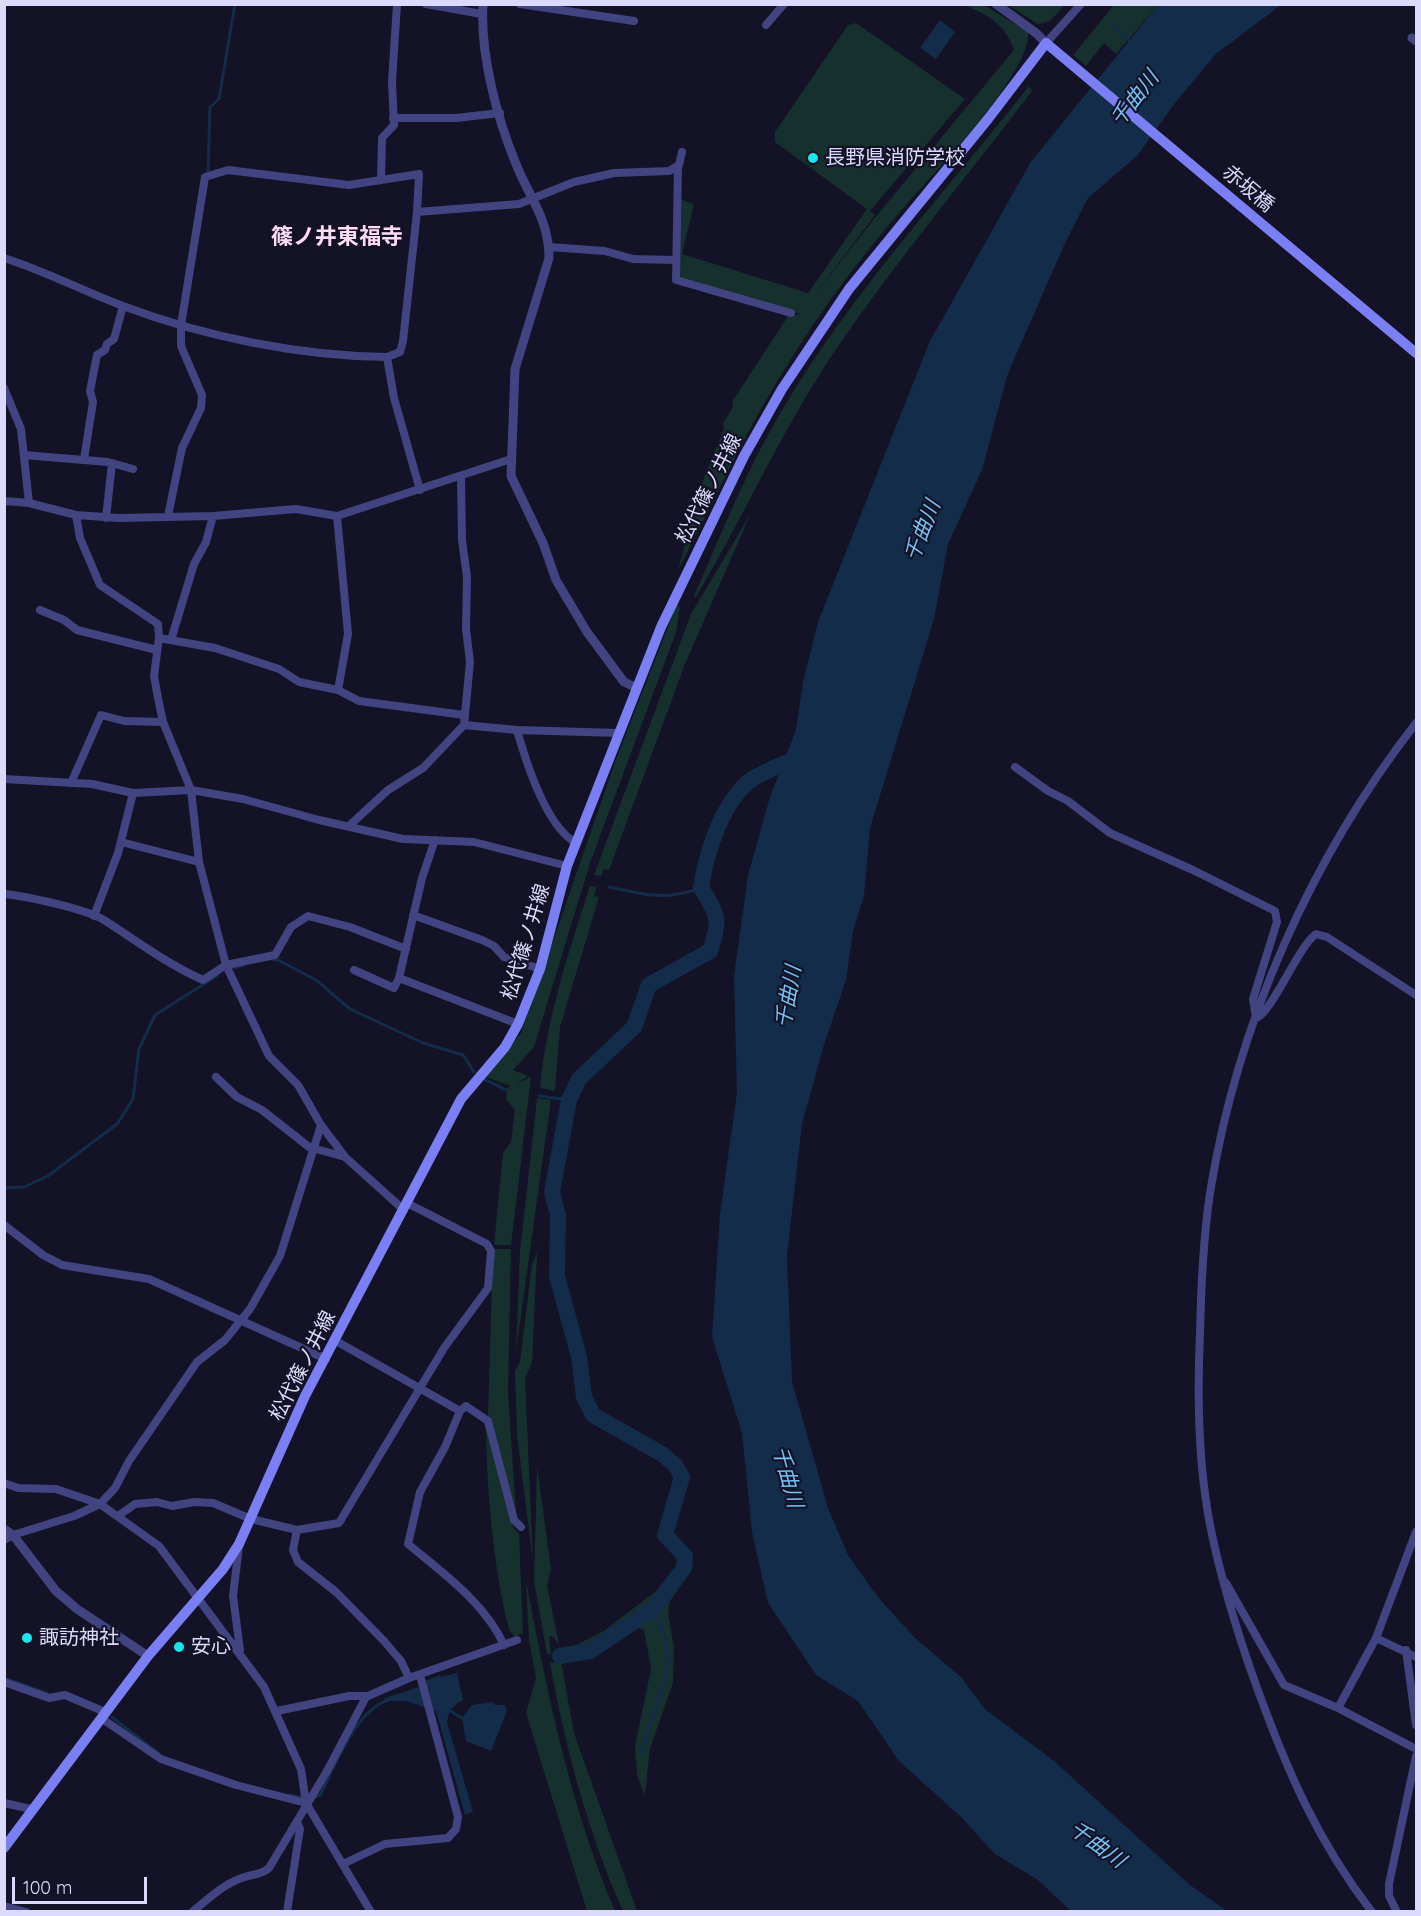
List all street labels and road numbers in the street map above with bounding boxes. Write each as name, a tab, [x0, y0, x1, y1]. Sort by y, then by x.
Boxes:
street label: 赤坂橋	[1217, 161, 1279, 217]
street label: 松代篠ノ井線	[671, 430, 747, 548]
street label: 松代篠ノ井線	[497, 881, 555, 1003]
street label: 松代篠ノ井線	[265, 1307, 341, 1425]

